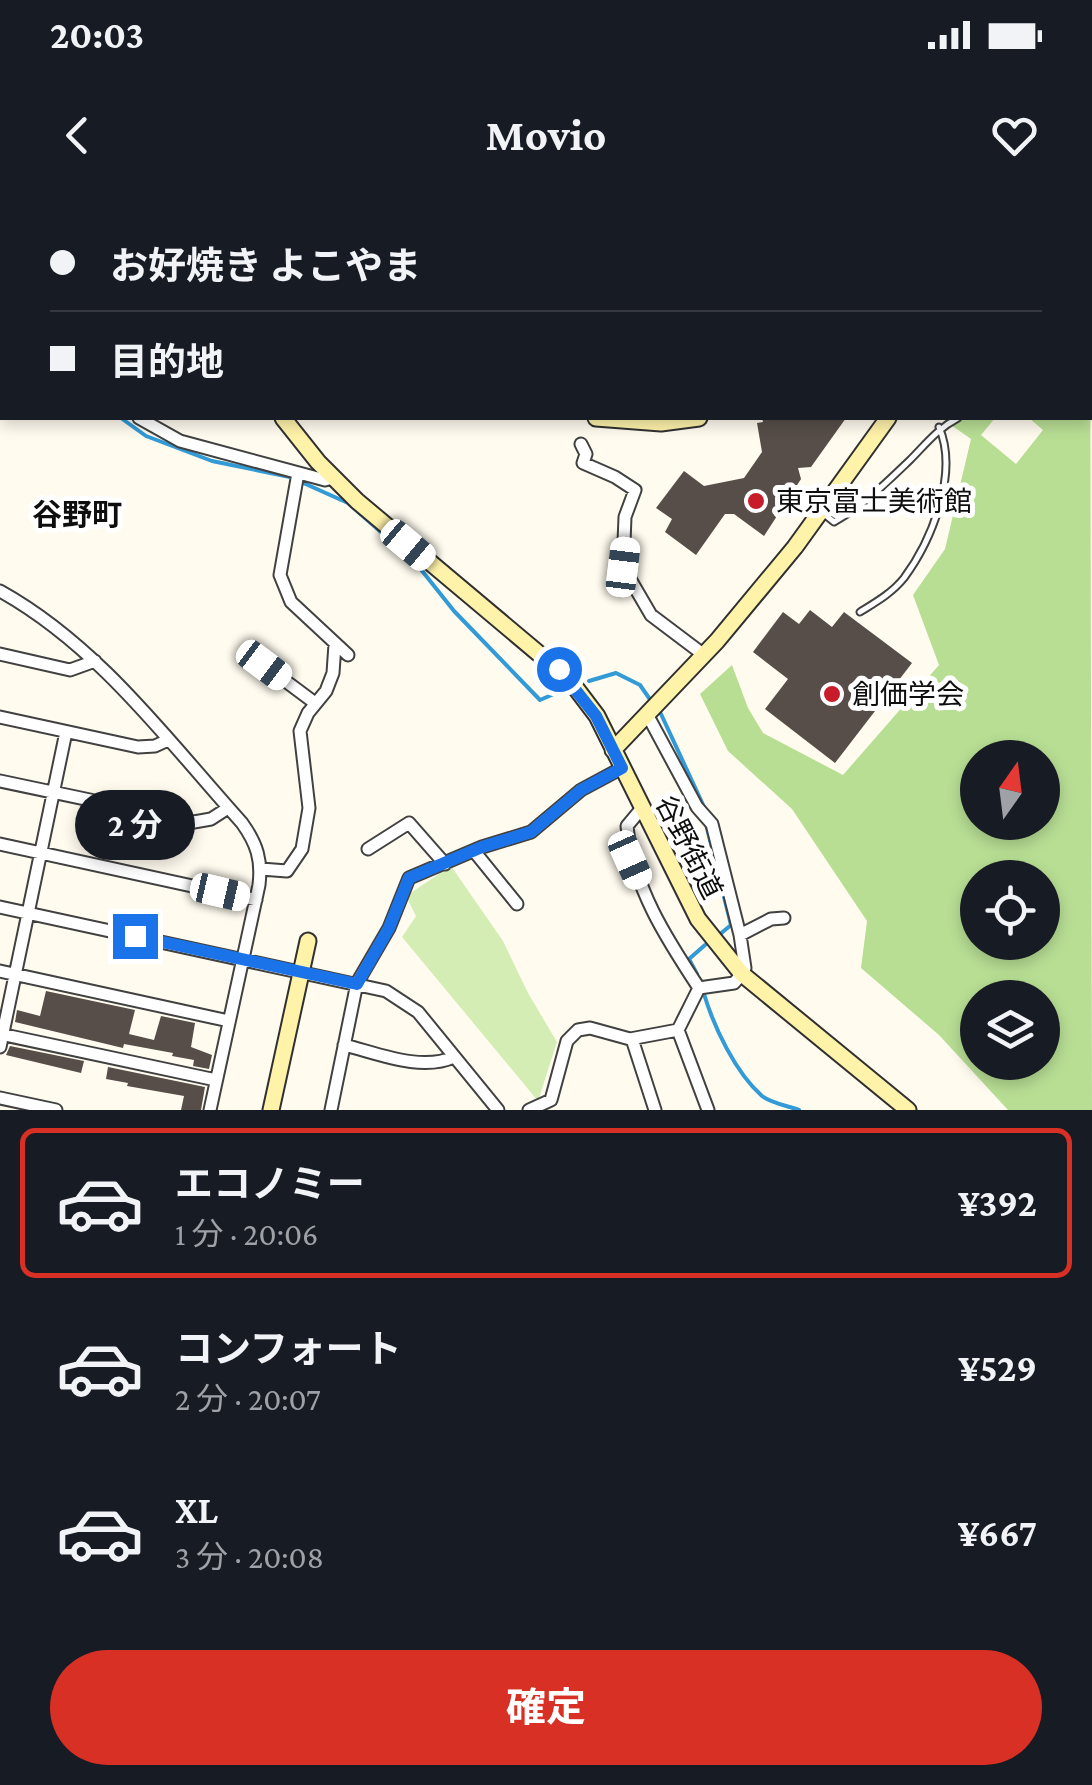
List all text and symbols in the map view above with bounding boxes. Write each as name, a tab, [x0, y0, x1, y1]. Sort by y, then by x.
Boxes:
text: 20:03	[50, 14, 144, 56]
icon: back	[50, 108, 105, 163]
icon: heart	[987, 108, 1042, 163]
text: Movio	[486, 110, 606, 160]
text: お好焼き よこやま	[110, 245, 421, 287]
text: 目的地	[110, 341, 224, 383]
place label: 東京富士美術館	[776, 486, 972, 517]
marker: 東京富士美術館	[745, 490, 767, 512]
district label: 谷野町	[32, 498, 122, 531]
car	[375, 514, 441, 576]
car	[604, 535, 642, 599]
car	[231, 635, 297, 695]
route start	[537, 647, 582, 692]
place label: 創価学会	[852, 679, 964, 710]
marker: 創価学会	[821, 683, 843, 705]
north arrow	[960, 740, 1060, 840]
map controls	[960, 740, 1060, 1080]
street label: 谷野街道	[650, 790, 728, 904]
callout: 2 分	[75, 791, 195, 861]
text: 2 分	[108, 807, 162, 843]
car	[604, 826, 656, 894]
button: locate	[960, 860, 1060, 960]
car	[187, 871, 253, 913]
route end	[113, 914, 158, 959]
button: layers	[960, 980, 1060, 1080]
icon: car	[55, 1158, 145, 1248]
text: エコノミー	[175, 1163, 365, 1205]
text: ¥392	[958, 1182, 1037, 1224]
text: 1 分 · 20:06	[175, 1216, 318, 1252]
icon: car	[55, 1323, 145, 1413]
text: コンフォート	[175, 1328, 402, 1370]
text: ¥529	[958, 1347, 1037, 1389]
text: 2 分 · 20:07	[175, 1381, 321, 1417]
icon: car	[55, 1488, 145, 1578]
text: XL	[175, 1489, 218, 1531]
text: ¥667	[958, 1512, 1037, 1554]
text: 3 分 · 20:08	[175, 1539, 324, 1575]
button: 確定	[50, 1650, 1042, 1765]

